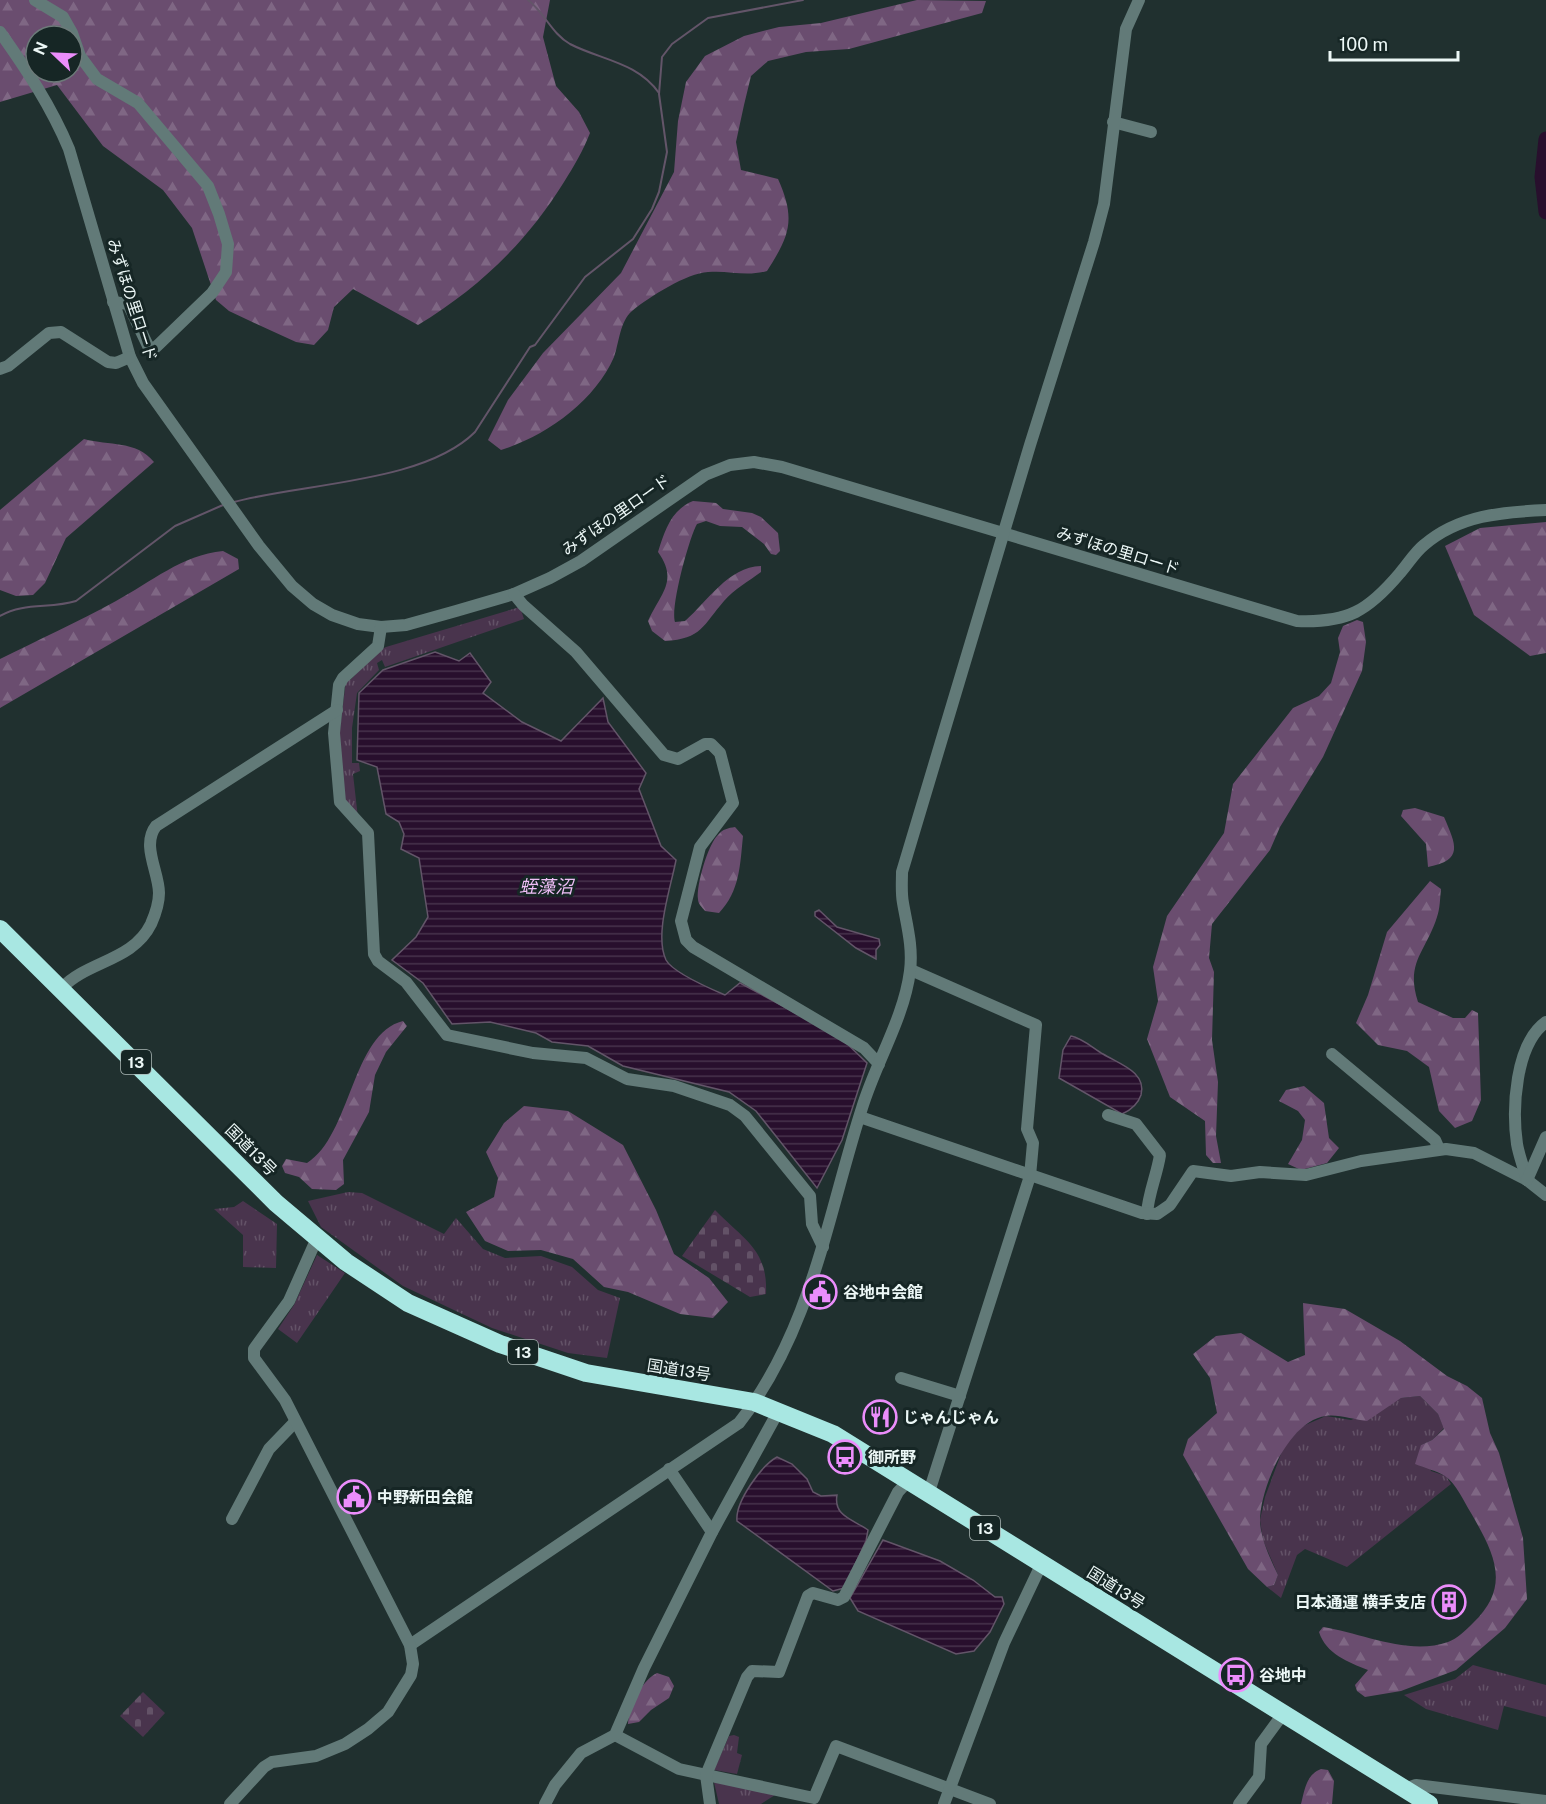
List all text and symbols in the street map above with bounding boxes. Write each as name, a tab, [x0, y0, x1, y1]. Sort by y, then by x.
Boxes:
north arrow	[24, 24, 84, 84]
scale bar	[1330, 24, 1458, 62]
text: 100 m	[1339, 34, 1388, 55]
text: N	[29, 39, 52, 58]
street label: みずほの里ロード	[103, 236, 161, 364]
street label: みずほの里ロード	[558, 471, 674, 559]
street label: みずほの里ロード	[1054, 523, 1182, 579]
water label: 蛭藻沼	[519, 876, 576, 897]
road number: 13	[121, 1050, 151, 1074]
street label: 国道13号	[221, 1120, 281, 1180]
public building icon: 谷地中会館	[802, 1274, 838, 1310]
place label: 谷地中会館	[843, 1283, 923, 1302]
road number: 13	[508, 1340, 538, 1364]
street label: 国道13号	[646, 1356, 712, 1384]
restaurant icon: じゃんじゃん	[862, 1399, 898, 1435]
place label: じゃんじゃん	[903, 1408, 999, 1427]
bus stop icon: 御所野	[827, 1439, 863, 1475]
place label: 御所野	[868, 1448, 916, 1467]
public building icon: 中野新田会館	[336, 1479, 372, 1515]
place label: 中野新田会館	[377, 1488, 473, 1507]
road number: 13	[970, 1516, 1000, 1540]
street label: 国道13号	[1084, 1563, 1148, 1613]
building icon: 日本通運 横手支店	[1431, 1584, 1467, 1620]
place label: 日本通運 横手支店	[1294, 1593, 1426, 1612]
bus stop icon: 谷地中	[1218, 1657, 1254, 1693]
place label: 谷地中	[1259, 1666, 1307, 1685]

